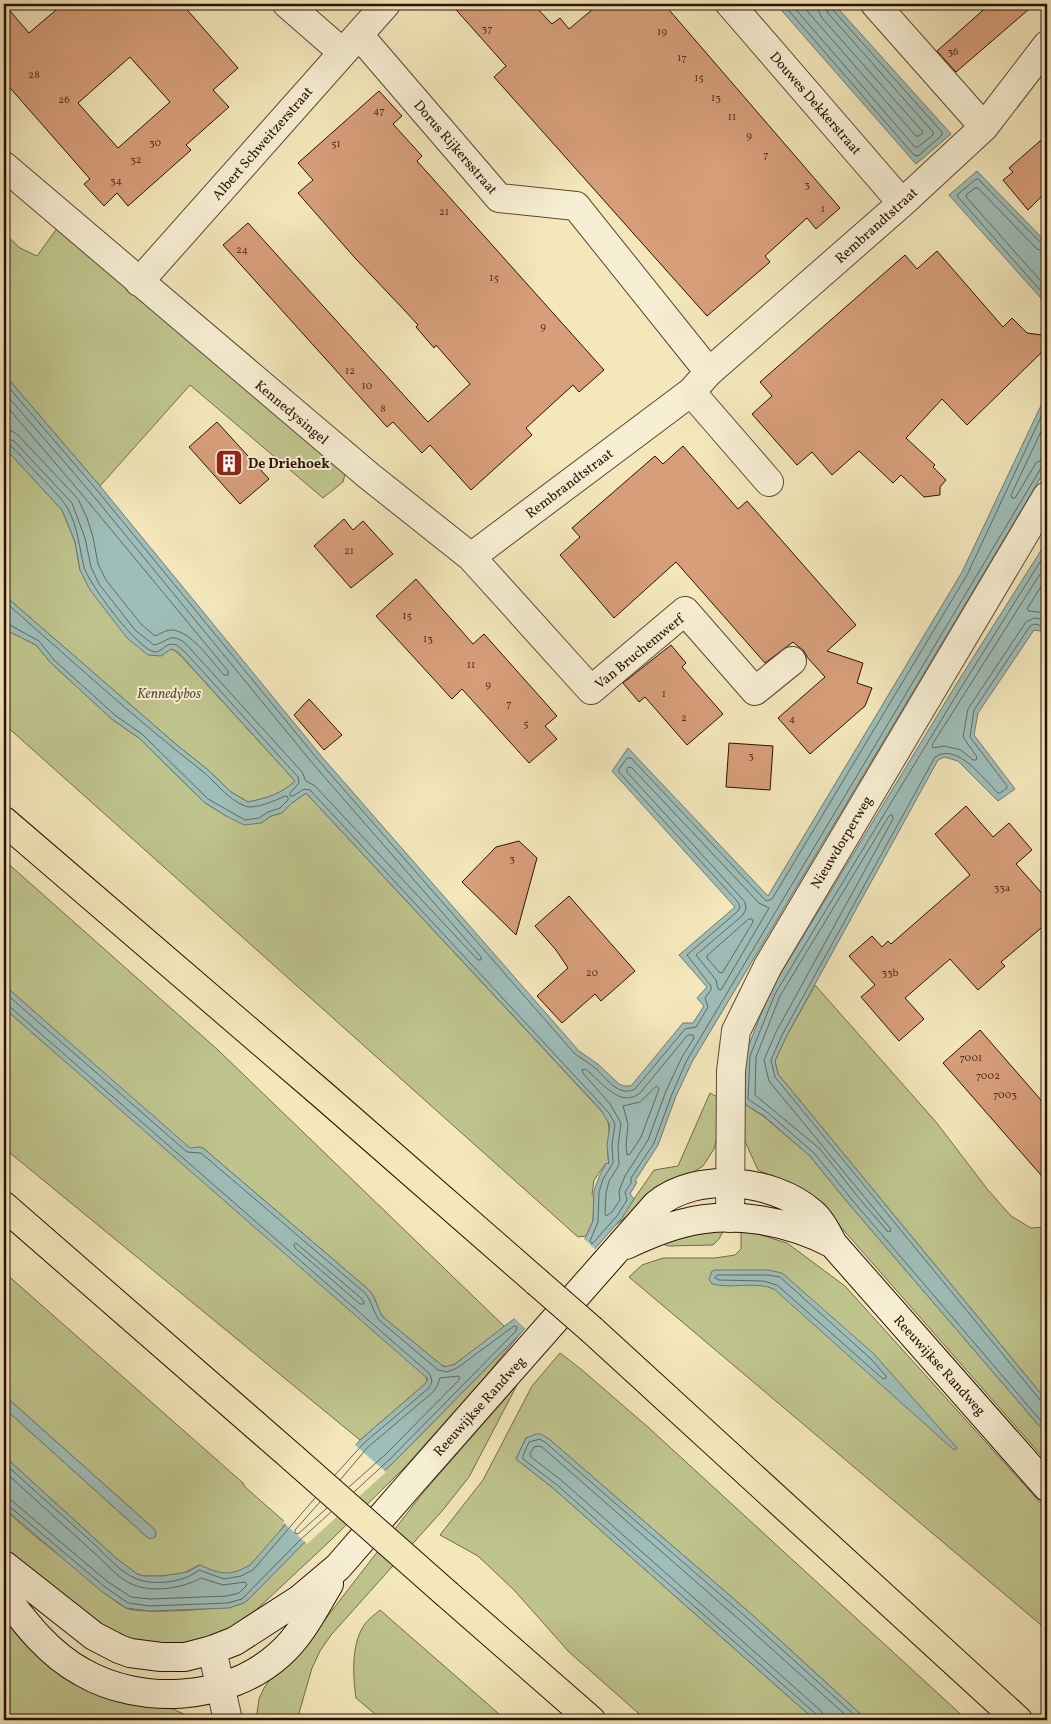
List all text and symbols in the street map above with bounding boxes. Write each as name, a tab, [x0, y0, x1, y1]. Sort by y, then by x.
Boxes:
house number: 37	[482, 22, 492, 37]
house number: 19	[657, 25, 667, 40]
house number: 36	[947, 45, 959, 60]
street label: Douwes Dekkerstraat	[765, 48, 865, 160]
house number: 17	[677, 51, 687, 66]
house number: 28	[28, 68, 40, 83]
house number: 15	[694, 71, 704, 86]
street label: Albert Schweitzerstraat	[208, 83, 318, 205]
house number: 13	[711, 91, 721, 106]
house number: 26	[58, 93, 70, 108]
street label: Dorus Rijkersstraat	[409, 97, 501, 199]
house number: 47	[373, 104, 385, 119]
house number: 11	[728, 110, 736, 125]
house number: 9	[746, 129, 752, 144]
house number: 30	[149, 136, 161, 151]
house number: 51	[331, 137, 341, 152]
house number: 7	[763, 148, 769, 163]
house number: 32	[130, 153, 142, 168]
house number: 34	[110, 174, 123, 189]
house number: 3	[804, 178, 810, 193]
street label: Rembrandtstraat	[831, 184, 923, 268]
house number: 1	[821, 202, 825, 217]
house number: 21	[439, 205, 449, 220]
house number: 24	[236, 243, 248, 258]
house number: 15	[489, 271, 499, 286]
house number: 9	[540, 320, 546, 335]
house number: 12	[345, 364, 355, 379]
street label: Kennedysingel	[250, 377, 332, 450]
house number: 10	[362, 379, 373, 394]
house number: 8	[380, 402, 386, 417]
street label: Rembrandtstraat	[522, 445, 618, 524]
building icon: De Driehoek	[214, 448, 244, 478]
place label: De Driehoek	[248, 455, 330, 474]
house number: 21	[344, 544, 354, 559]
house number: 15	[402, 609, 412, 624]
street label: Van Bruchemwerf	[591, 610, 689, 694]
house number: 13	[423, 632, 433, 647]
house number: 11	[467, 658, 475, 673]
house number: 9	[485, 678, 491, 693]
park label: Kennedybos	[137, 685, 201, 704]
house number: 1	[662, 687, 666, 702]
house number: 7	[506, 697, 512, 712]
house number: 2	[681, 711, 687, 726]
house number: 4	[789, 712, 796, 727]
house number: 5	[523, 717, 529, 732]
house number: 3	[748, 749, 754, 764]
street label: Nieuwdorperweg	[807, 793, 878, 893]
house number: 3	[509, 852, 515, 867]
house number: 33a	[994, 881, 1011, 896]
house number: 20	[586, 966, 599, 981]
house number: 33b	[881, 966, 899, 981]
house number: 7001	[960, 1051, 982, 1066]
house number: 7002	[976, 1069, 1000, 1084]
house number: 7003	[993, 1088, 1017, 1103]
street label: Reeuwijkse Randweg	[889, 1312, 989, 1420]
street label: Reeuwijkse Randweg	[430, 1353, 530, 1461]

